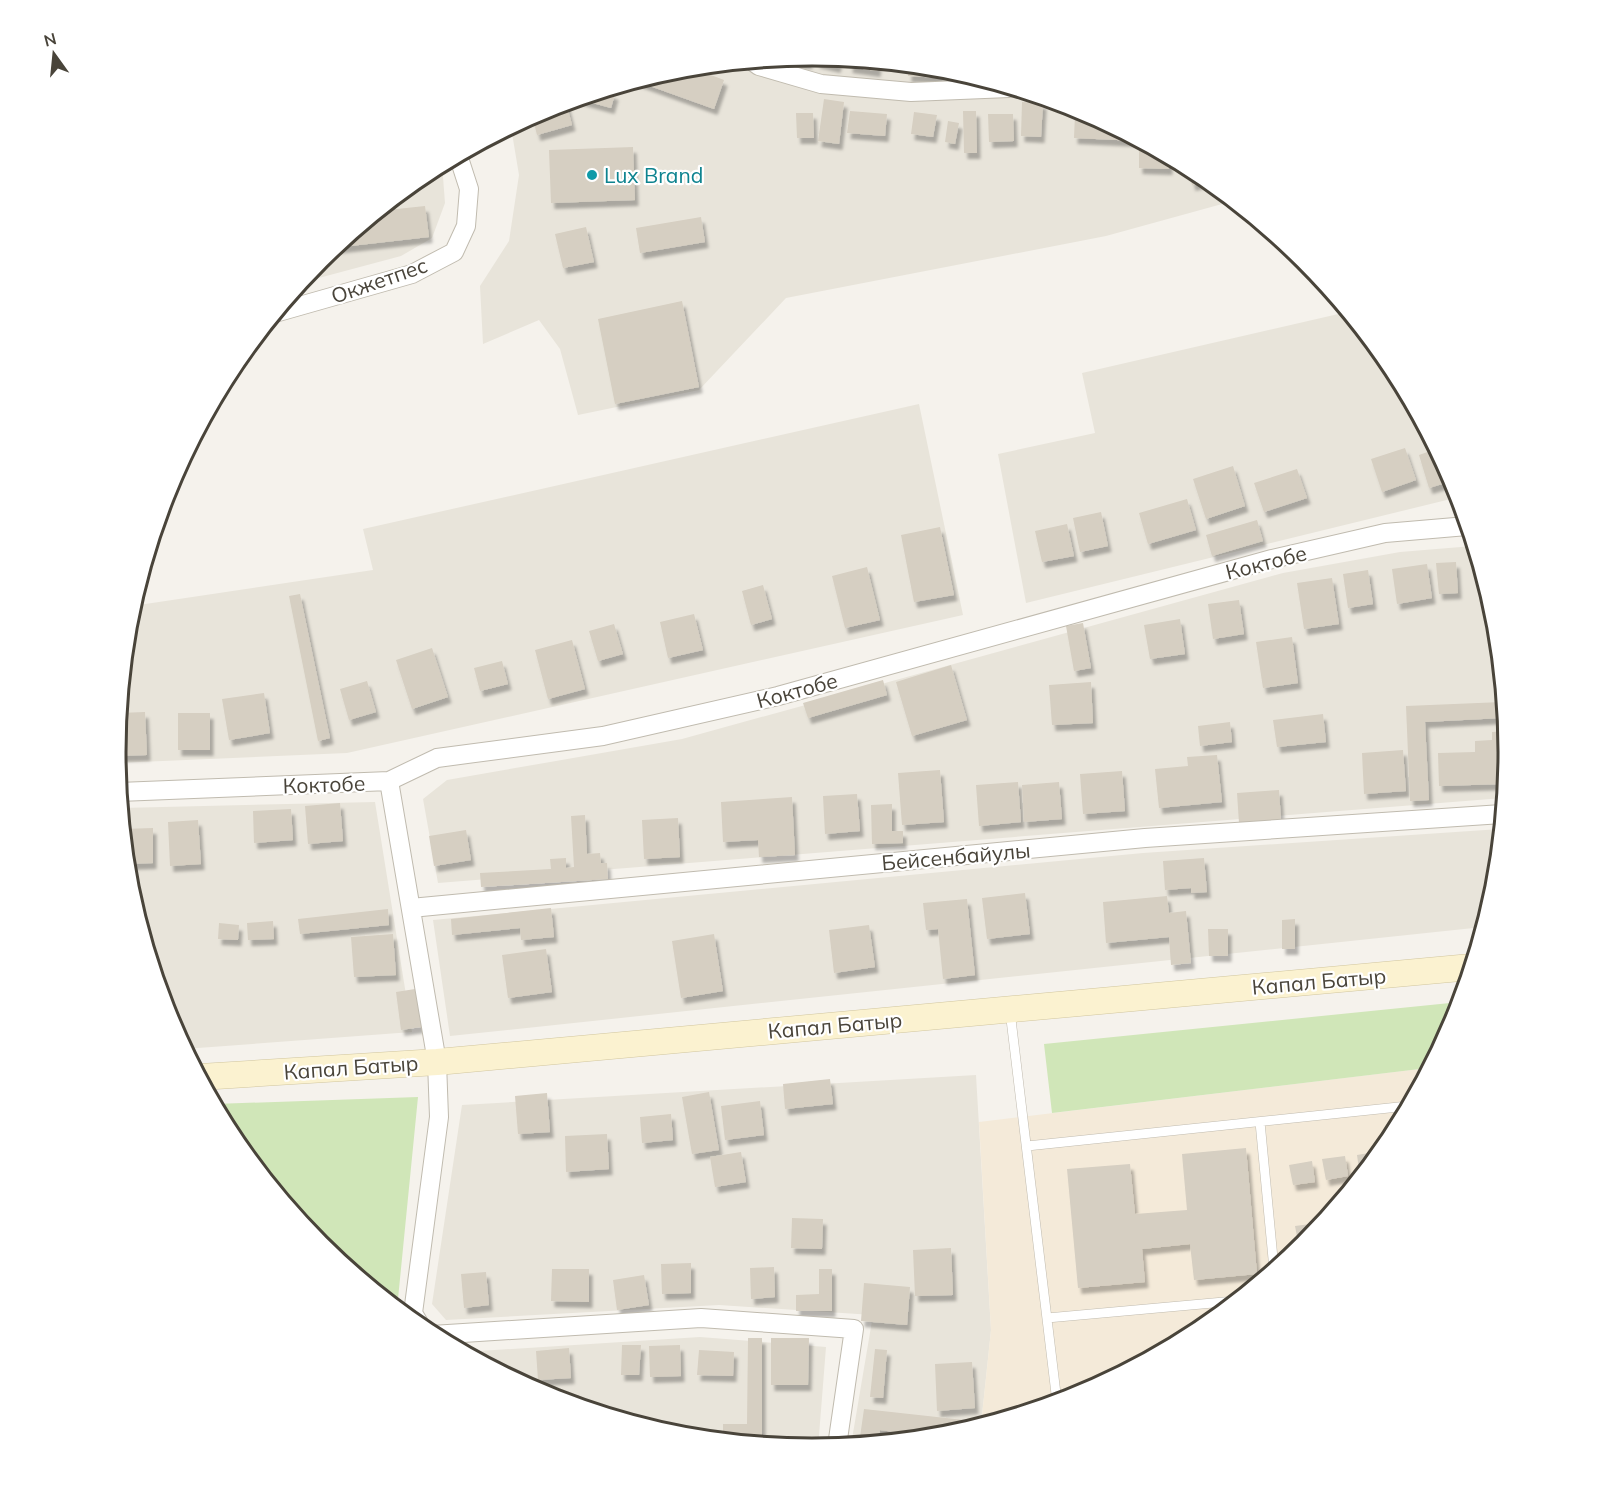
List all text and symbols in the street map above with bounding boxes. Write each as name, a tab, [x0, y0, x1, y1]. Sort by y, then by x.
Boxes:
north arrow	[24, 24, 84, 84]
text: N	[42, 28, 59, 51]
place label: Lux Brand	[604, 162, 703, 188]
marker: Lux Brand	[585, 168, 599, 182]
street label: Окжетпес	[327, 251, 431, 309]
street label: Коктобе	[1223, 539, 1309, 585]
street label: Коктобе	[754, 667, 840, 713]
street label: Коктобе	[282, 770, 366, 798]
street label: Бейсенбайулы	[880, 837, 1032, 875]
street label: Капал Батыр	[1251, 962, 1387, 1000]
street label: Капал Батыр	[767, 1006, 903, 1044]
street label: Капал Батыр	[283, 1049, 419, 1085]

